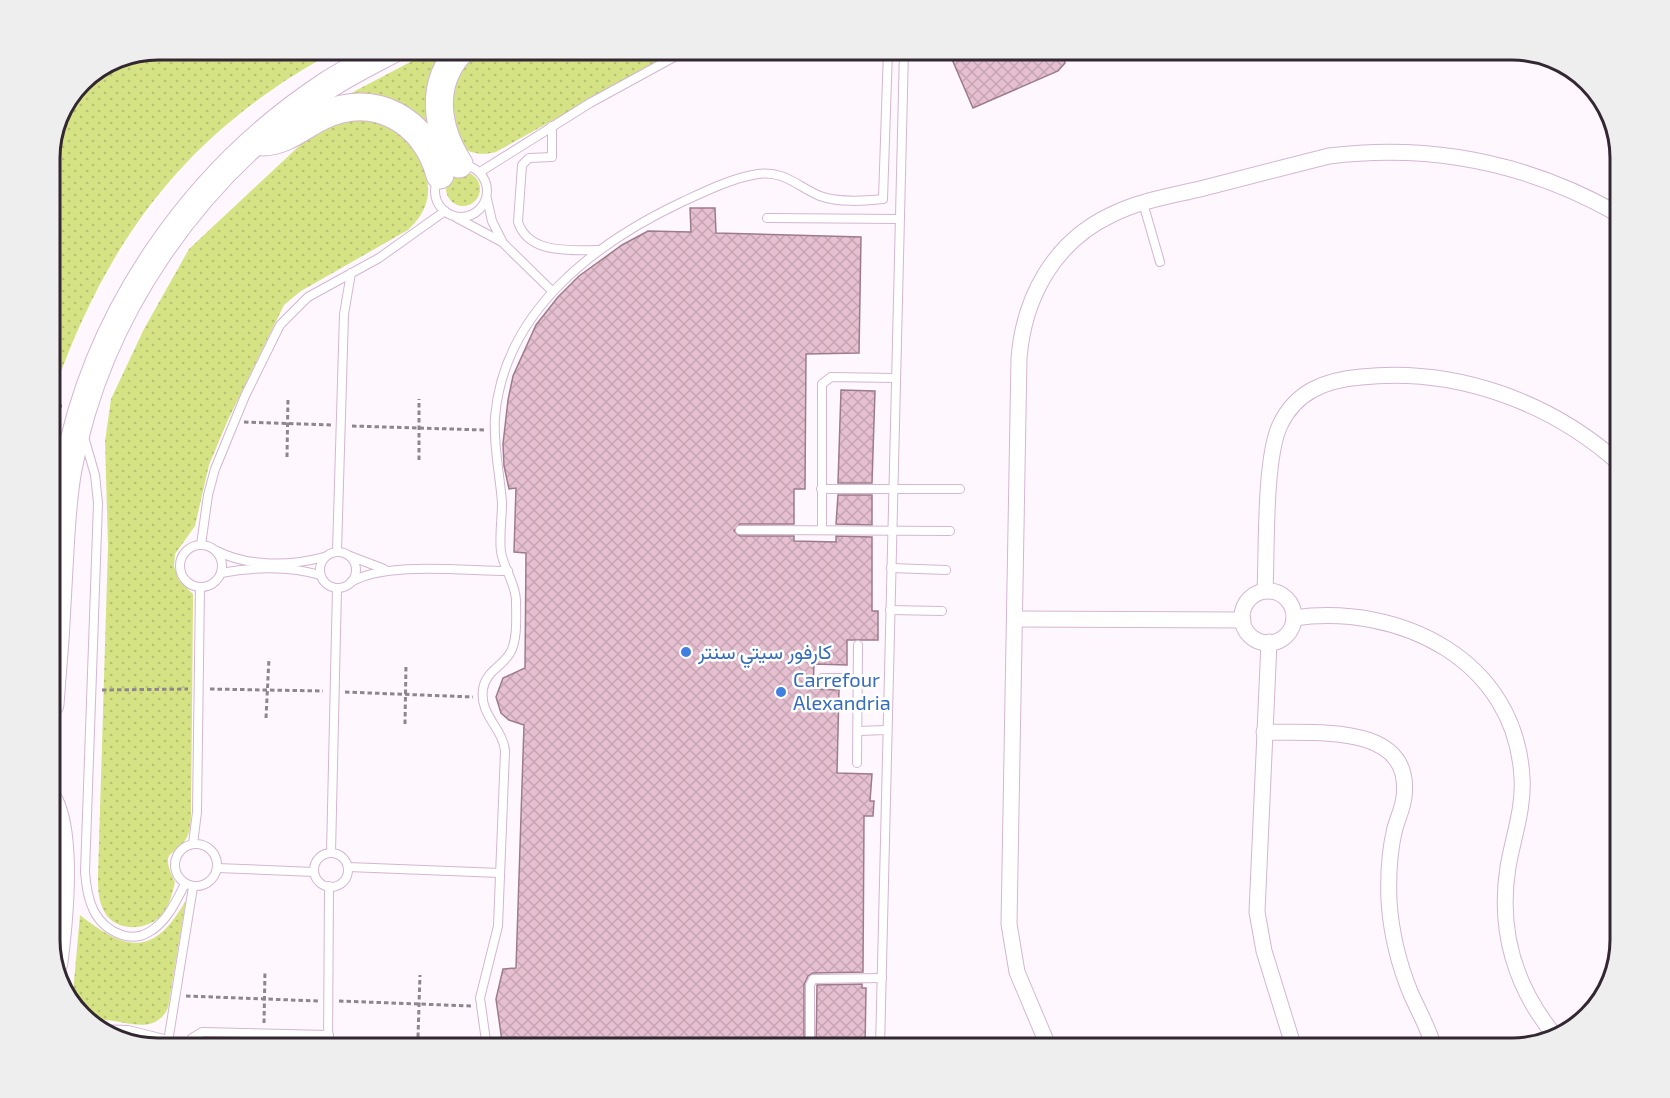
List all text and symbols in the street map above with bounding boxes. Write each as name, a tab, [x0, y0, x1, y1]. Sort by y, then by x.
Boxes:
place label: كارفور سيتي سنتر	[697, 639, 832, 669]
marker: كارفور سيتي سنتر	[679, 645, 693, 659]
place label: Carrefour Alexandria	[793, 667, 891, 714]
marker: Carrefour Alexandria	[774, 685, 788, 699]

